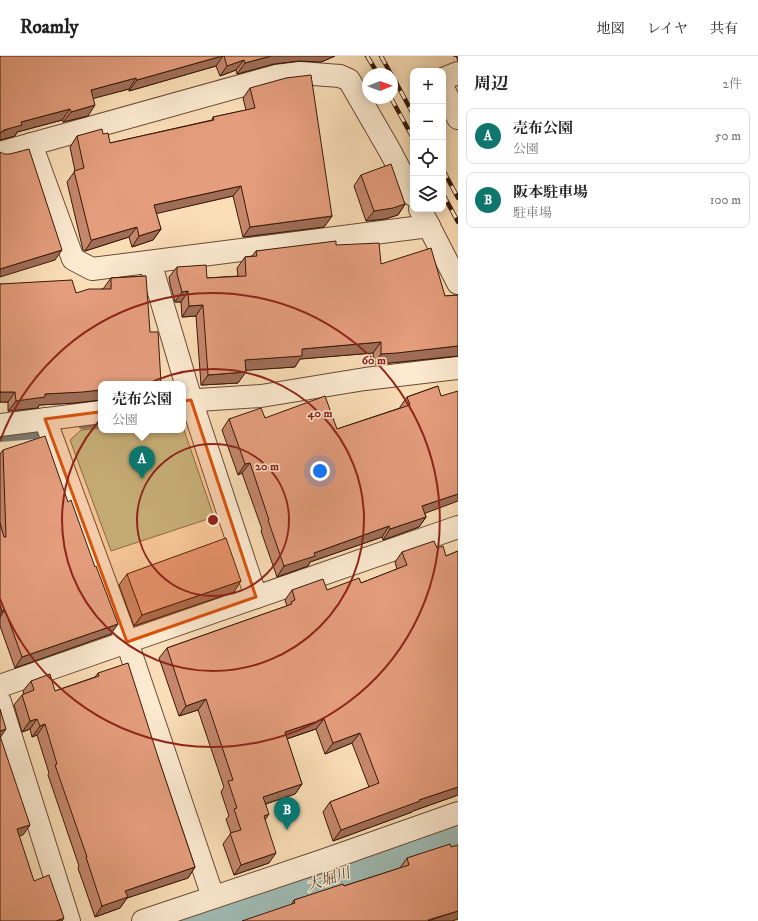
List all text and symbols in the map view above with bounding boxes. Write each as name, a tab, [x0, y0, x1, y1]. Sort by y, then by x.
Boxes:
text: Roamly	[20, 16, 79, 39]
text: 地図	[597, 20, 625, 38]
text: レイヤ	[647, 20, 688, 38]
text: 共有	[710, 20, 738, 38]
north arrow	[362, 68, 398, 104]
map controls	[410, 68, 446, 212]
button: +	[410, 68, 446, 104]
text: 周辺	[474, 73, 508, 95]
text: 2件	[723, 76, 742, 92]
button: −	[410, 104, 446, 140]
text: 売布公園	[513, 119, 573, 138]
text: A	[484, 128, 492, 144]
text: 50 m	[715, 128, 741, 144]
button: locate	[410, 140, 446, 176]
text: 公園	[513, 141, 539, 157]
button: layers	[410, 176, 446, 212]
text: 阪本駐車場	[513, 183, 588, 202]
text: B	[484, 192, 492, 208]
text: 100 m	[710, 192, 741, 208]
text: 駐車場	[513, 205, 552, 221]
text: 60 m	[362, 353, 386, 368]
popup	[98, 381, 186, 433]
text: 売布公園	[112, 390, 172, 409]
text: 40 m	[307, 406, 332, 421]
text: 公園	[112, 412, 138, 428]
pin: A	[129, 446, 155, 479]
text: 20 m	[255, 459, 279, 474]
your location	[310, 461, 330, 481]
centre of rings	[206, 513, 220, 527]
pin: B	[274, 797, 300, 830]
water label: 大堀川	[304, 863, 354, 895]

